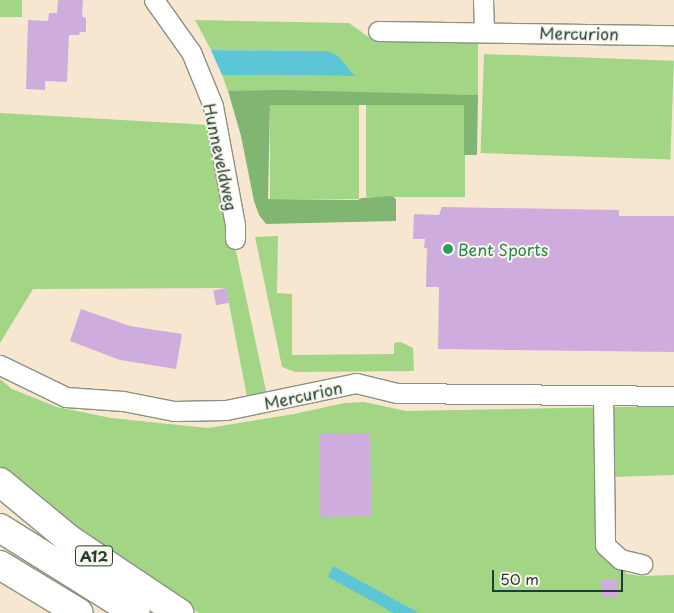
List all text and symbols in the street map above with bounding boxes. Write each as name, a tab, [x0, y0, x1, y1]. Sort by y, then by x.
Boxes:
street label: Mercurion	[539, 23, 619, 43]
street label: Hunneveldweg	[200, 101, 242, 213]
place label: Bent Sports	[458, 239, 548, 259]
marker: Bent Sports	[442, 243, 454, 255]
street label: Mercurion	[262, 377, 344, 413]
road number: A12	[74, 544, 114, 568]
scale bar	[494, 560, 625, 592]
text: 50 m	[500, 567, 539, 590]

